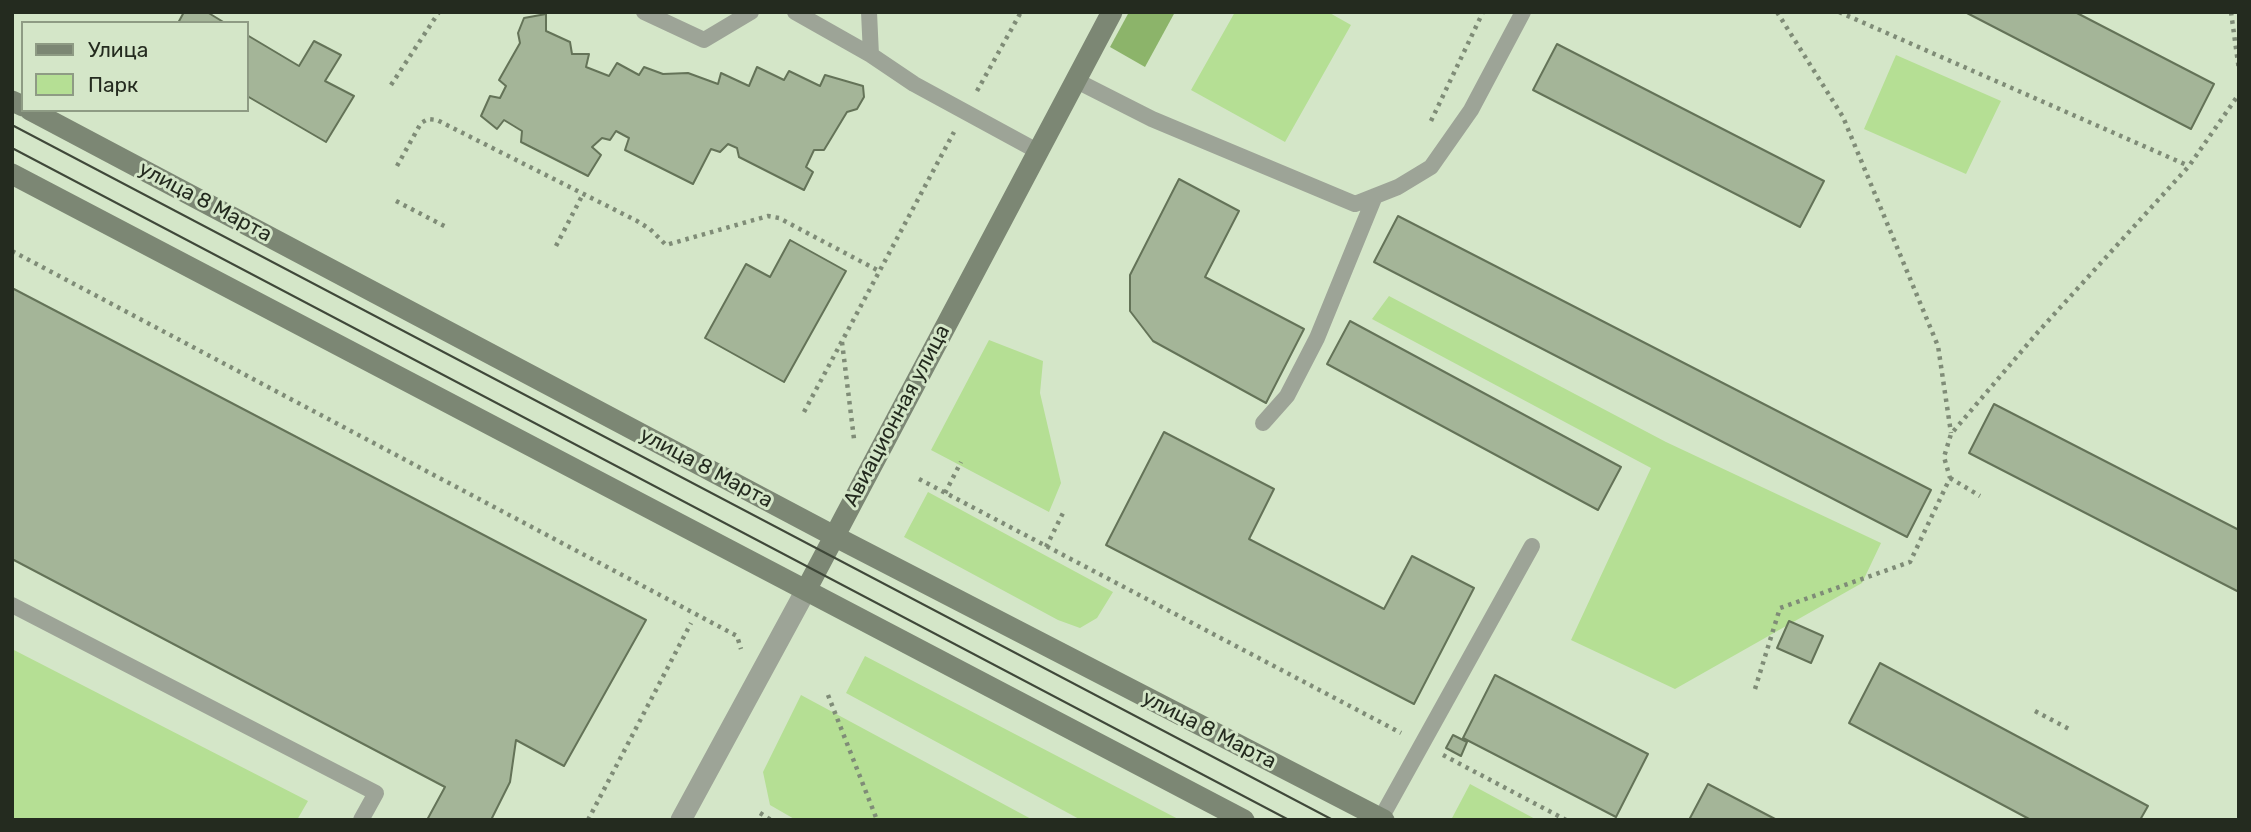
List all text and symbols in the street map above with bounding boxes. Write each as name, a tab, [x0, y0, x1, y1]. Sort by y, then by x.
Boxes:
legend	[21, 21, 248, 112]
text: Улица	[88, 37, 148, 62]
text: Парк	[88, 72, 138, 97]
street label: улица 8 Марта	[134, 156, 276, 248]
street label: Авиационная улица	[838, 321, 956, 511]
street label: улица 8 Марта	[635, 422, 777, 514]
street label: улица 8 Марта	[1138, 685, 1280, 775]

